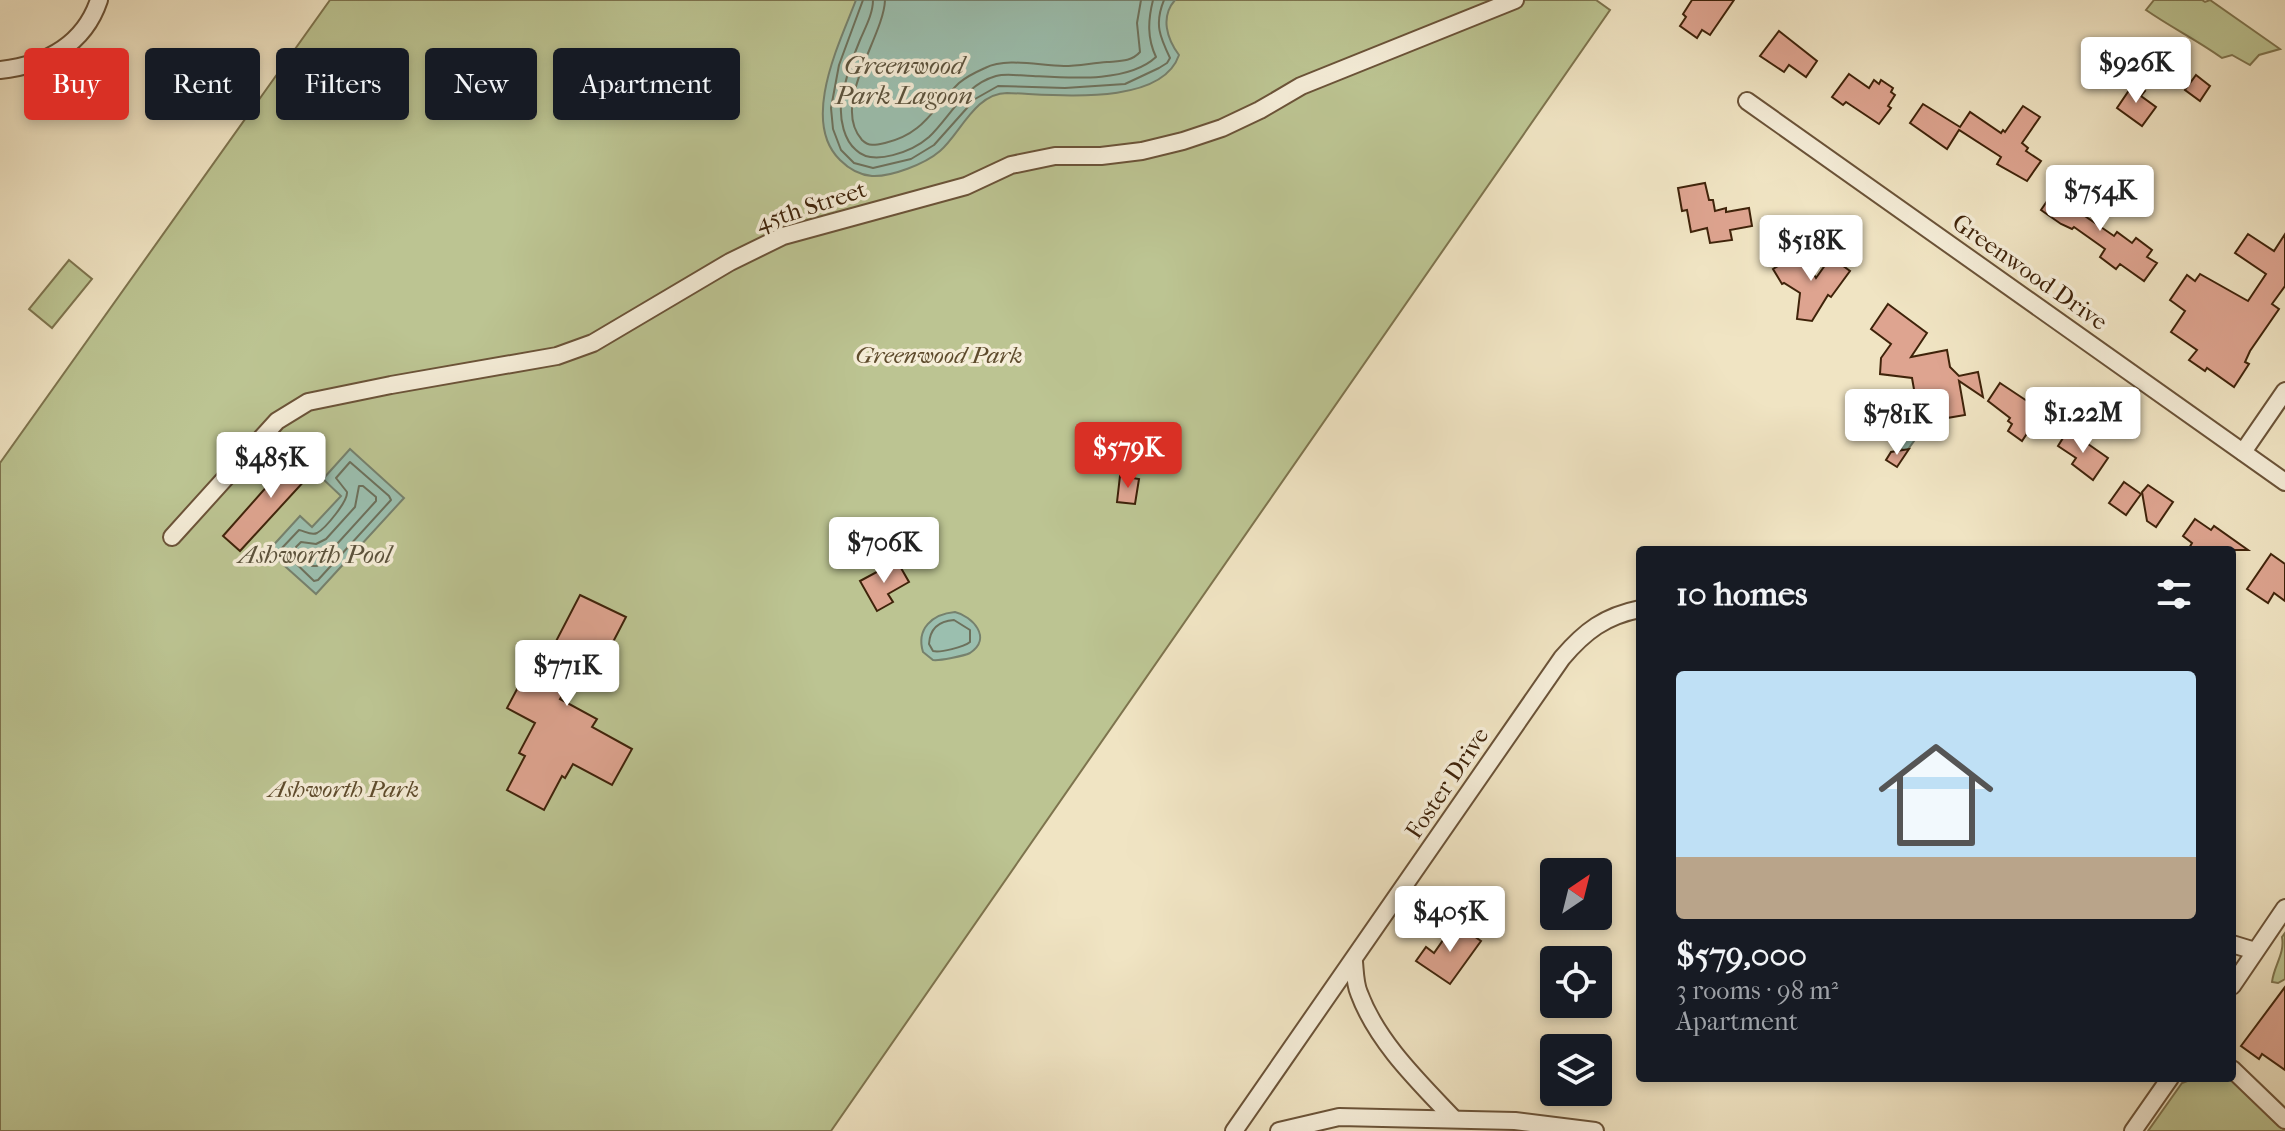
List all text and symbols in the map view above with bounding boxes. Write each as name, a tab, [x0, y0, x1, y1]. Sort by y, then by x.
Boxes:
pin: $926K	[2080, 37, 2192, 105]
text: $926K	[2099, 47, 2173, 78]
chip: Buy	[24, 48, 129, 120]
chip: Rent	[145, 48, 260, 120]
chip: Filters	[276, 48, 409, 120]
chip: New	[425, 48, 537, 120]
chip: Apartment	[553, 48, 740, 120]
water label: Greenwood Park Lagoon	[834, 50, 973, 111]
pin: $754K	[2044, 165, 2156, 233]
street label: 45th Street	[752, 175, 870, 237]
text: $754K	[2064, 175, 2136, 206]
street label: Greenwood Drive	[1947, 208, 2113, 336]
pin: $518K	[1755, 215, 1867, 283]
text: $518K	[1778, 225, 1844, 256]
park label: Greenwood Park	[855, 341, 1023, 369]
pin: $1.22M	[2018, 387, 2148, 455]
pin: $781K	[1841, 389, 1953, 457]
text: $1.22M	[2043, 397, 2123, 428]
text: $781K	[1863, 399, 1931, 430]
pin: $579K	[1072, 422, 1184, 490]
pin: $485K	[215, 432, 327, 500]
text: $579K	[1093, 432, 1163, 463]
text: $485K	[235, 442, 307, 473]
pin: $706K	[828, 517, 940, 585]
text: $706K	[847, 527, 921, 558]
water label: Ashworth Pool	[236, 539, 394, 570]
icon: filters	[2152, 572, 2196, 616]
text: 10 homes	[1676, 574, 1807, 614]
pin: $771K	[511, 640, 623, 708]
text: $771K	[533, 650, 601, 681]
street label: Foster Drive	[1400, 722, 1495, 844]
icon: home	[1864, 723, 2008, 867]
park label: Ashworth Park	[266, 775, 419, 803]
north arrow	[1540, 858, 1612, 930]
map controls	[1540, 858, 1612, 1106]
pin: $405K	[1394, 886, 1506, 954]
text: $405K	[1413, 896, 1487, 927]
text: $579,000	[1676, 935, 1807, 975]
button: locate	[1540, 946, 1612, 1018]
text: 3 rooms · 98 m²	[1676, 975, 1838, 1006]
text: Apartment	[1676, 1006, 1798, 1037]
button: layers	[1540, 1034, 1612, 1106]

